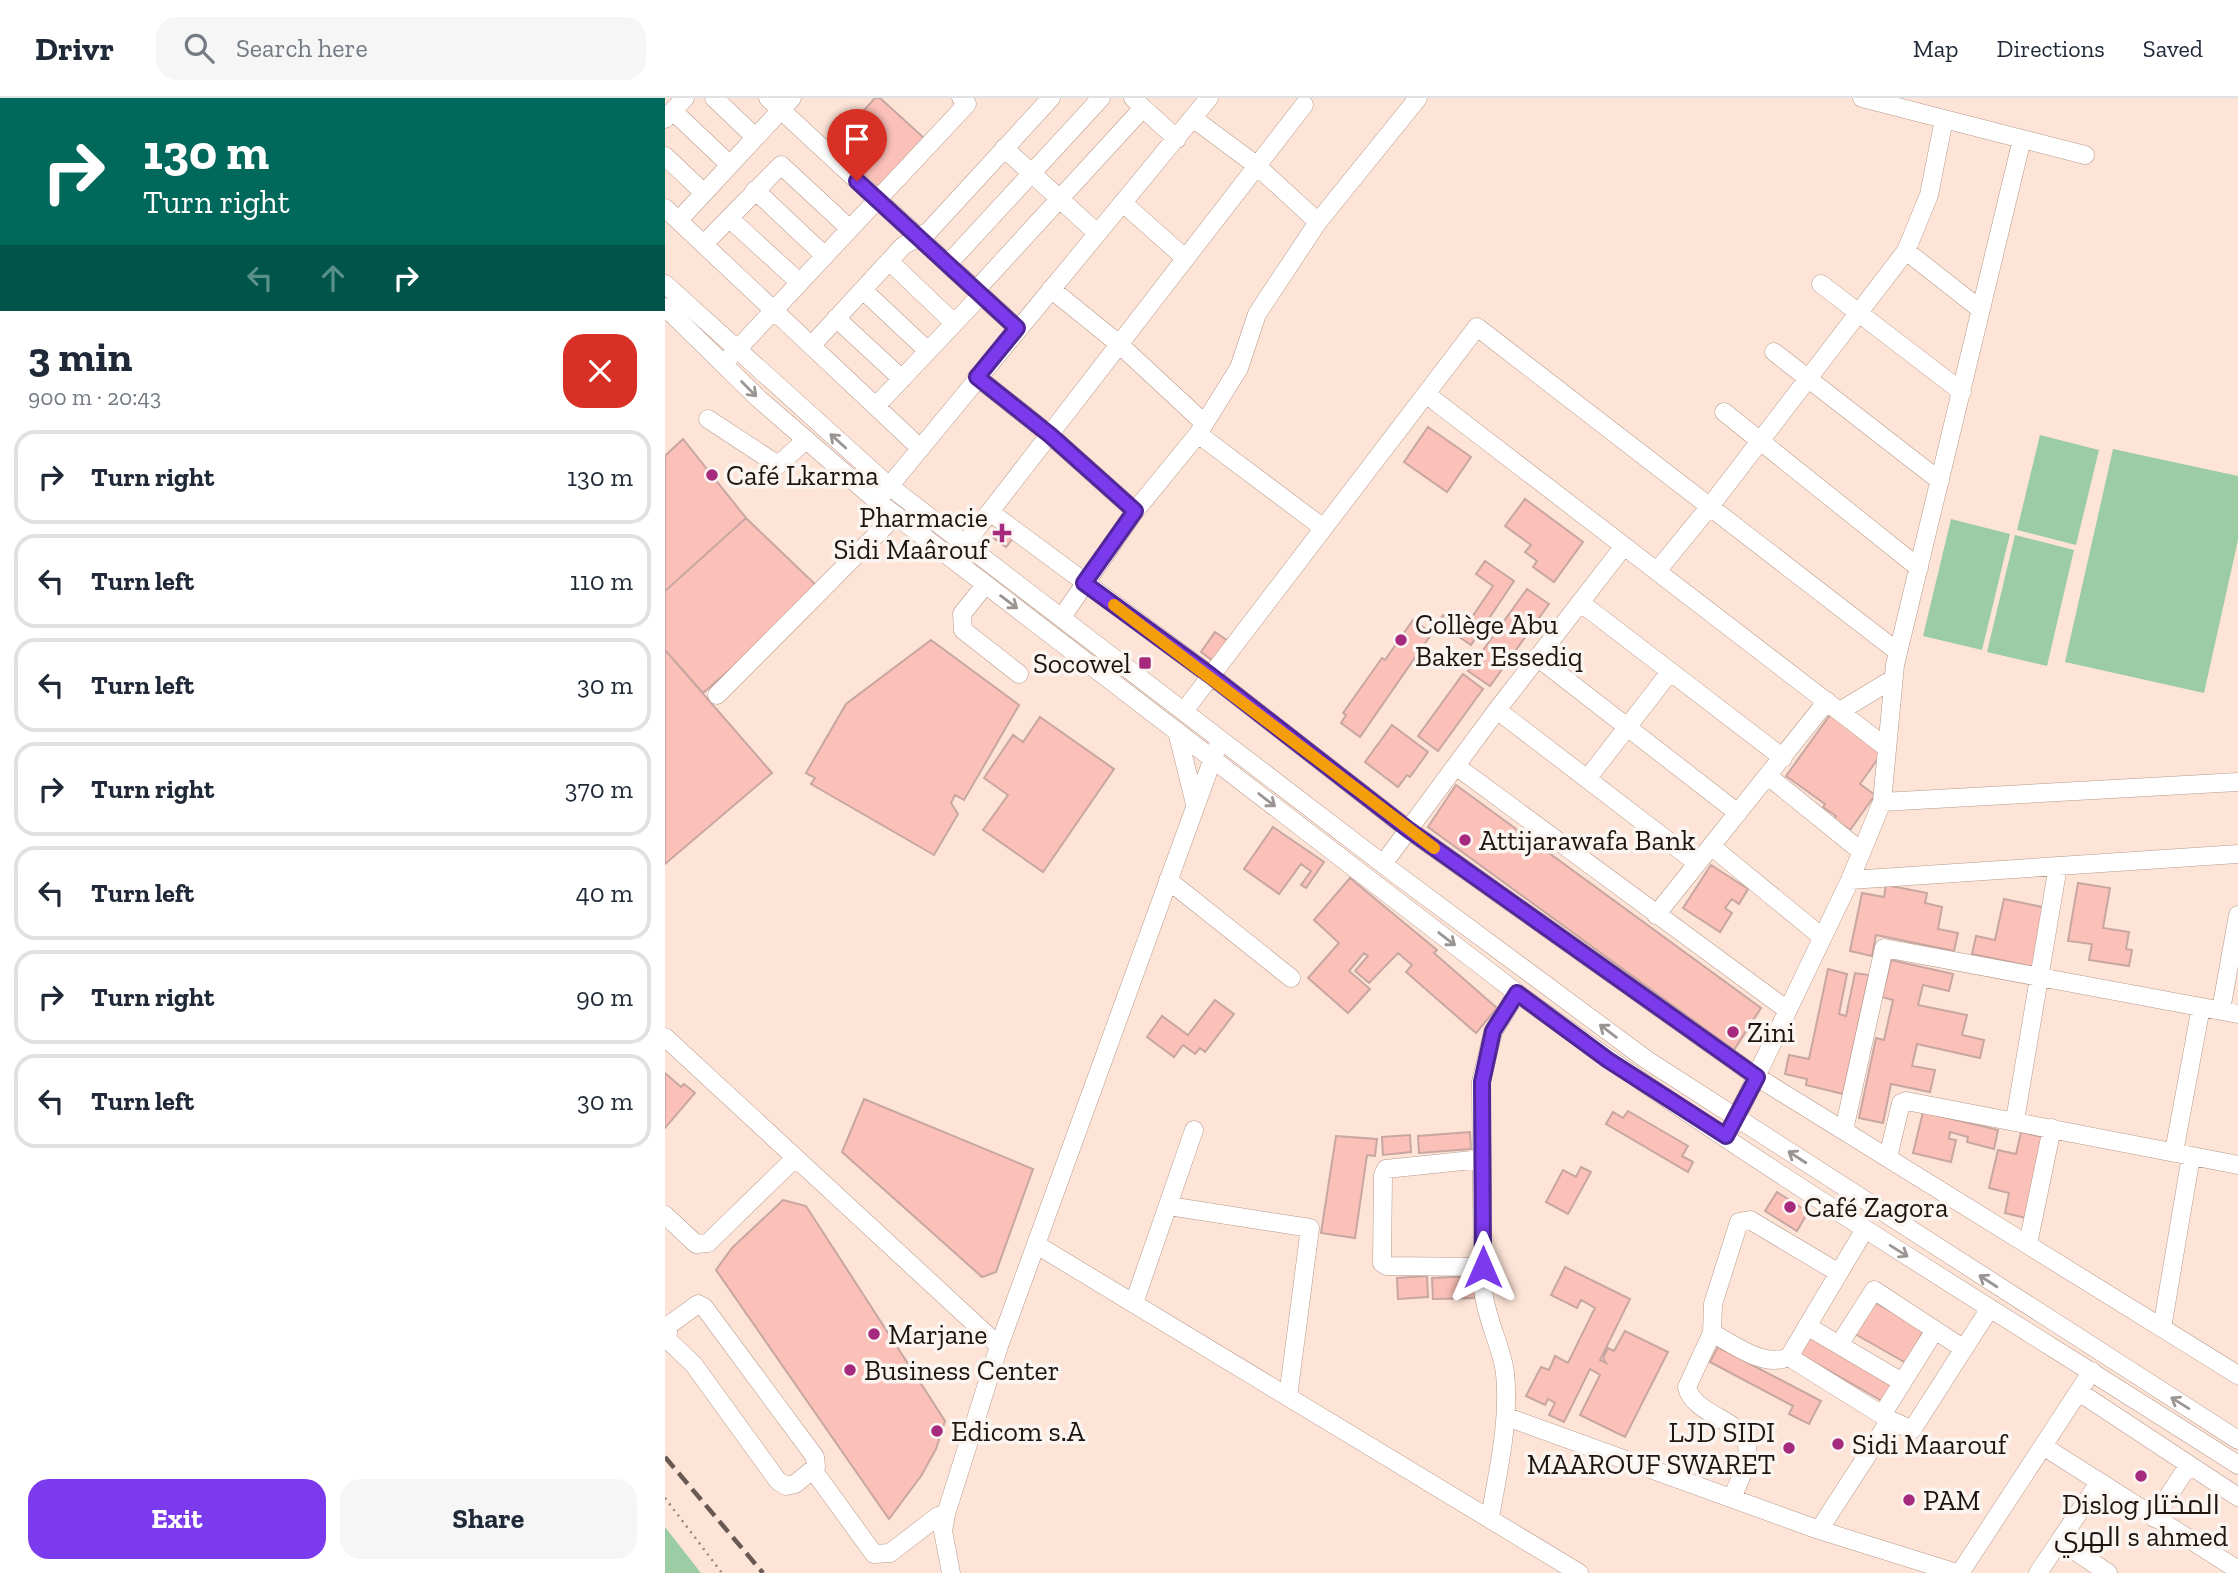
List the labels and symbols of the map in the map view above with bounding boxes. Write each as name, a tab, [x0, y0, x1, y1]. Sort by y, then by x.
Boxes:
pin	[827, 109, 887, 181]
one-way arrow	[741, 380, 758, 397]
one-way arrow	[829, 433, 847, 449]
place label: Café Lkarma	[726, 459, 879, 492]
marker: Café Lkarma	[704, 467, 720, 483]
place label: Pharmacie Sidi Maârouf	[833, 501, 990, 566]
marker: Pharmacie Sidi Maârouf	[994, 525, 1010, 541]
one-way arrow	[999, 595, 1018, 610]
place label: Collège Abu Baker Essediq	[1415, 608, 1583, 673]
marker: Collège Abu Baker Essediq	[1393, 632, 1409, 648]
place label: Socowel	[1033, 647, 1131, 680]
marker: Socowel	[1137, 655, 1153, 671]
one-way arrow	[1258, 792, 1276, 807]
place label: Attijarawafa Bank	[1479, 824, 1696, 857]
marker: Attijarawafa Bank	[1457, 832, 1473, 848]
one-way arrow	[1438, 931, 1456, 946]
place label: Zini	[1747, 1016, 1795, 1049]
one-way arrow	[1599, 1024, 1618, 1039]
marker: Zini	[1725, 1024, 1741, 1040]
one-way arrow	[1788, 1150, 1808, 1164]
place label: Café Zagora	[1804, 1191, 1949, 1224]
marker: Café Zagora	[1782, 1199, 1798, 1215]
position arrow	[1446, 1230, 1520, 1304]
one-way arrow	[1888, 1244, 1908, 1258]
one-way arrow	[1979, 1273, 1999, 1287]
place label: Marjane	[888, 1318, 988, 1351]
marker: Marjane	[866, 1326, 882, 1342]
place label: Business Center	[864, 1354, 1059, 1387]
marker: Business Center	[842, 1362, 858, 1378]
one-way arrow	[2171, 1396, 2191, 1410]
place label: Edicom s.A	[951, 1415, 1086, 1448]
place label: LJD SIDI MAAROUF SWARET	[1527, 1416, 1775, 1481]
marker: Edicom s.A	[929, 1423, 945, 1439]
place label: Sidi Maarouf	[1852, 1428, 2009, 1461]
marker: Sidi Maarouf	[1830, 1436, 1846, 1452]
marker: LJD SIDI MAAROUF SWARET	[1781, 1440, 1797, 1456]
marker: Dislog المختار الهري s ahmed	[2133, 1468, 2149, 1484]
place label: PAM	[1923, 1484, 1981, 1517]
place label: Dislog المختار الهري s ahmed	[2054, 1488, 2228, 1558]
marker: PAM	[1901, 1492, 1917, 1508]

